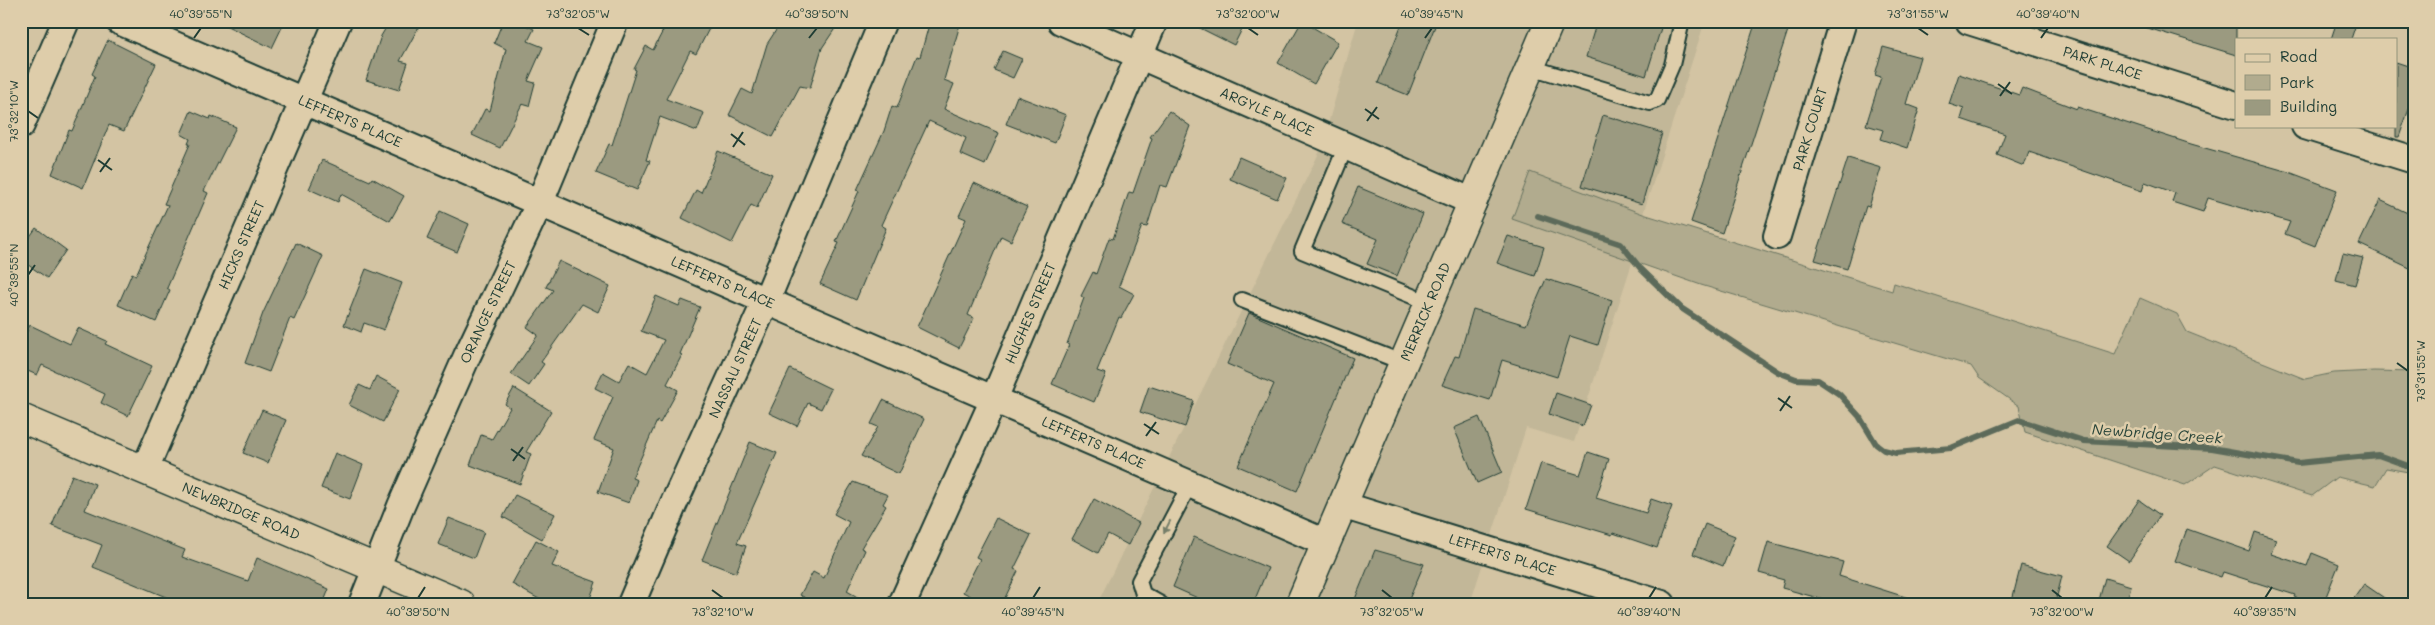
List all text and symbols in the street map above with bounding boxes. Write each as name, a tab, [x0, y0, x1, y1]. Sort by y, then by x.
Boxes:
text: 40°39'55"N	[170, 5, 232, 21]
text: 73°32'05"W	[546, 5, 610, 21]
text: 40°39'50"N	[785, 5, 849, 21]
text: 73°32'00"W	[1216, 5, 1280, 21]
text: 40°39'45"N	[1401, 5, 1463, 21]
text: 73°31'55"W	[1887, 5, 1949, 21]
text: 40°39'40"N	[2016, 5, 2080, 21]
legend	[2235, 38, 2398, 128]
street label: PARK PLACE	[2061, 41, 2145, 84]
text: Road	[2280, 46, 2317, 66]
text: Park	[2280, 72, 2314, 92]
text: 73°32'10"W	[5, 80, 21, 142]
street label: ARGYLE PLACE	[1217, 82, 1317, 140]
street label: PARK COURT	[1788, 85, 1831, 173]
street label: LEFFERTS PLACE	[296, 90, 405, 151]
text: Building	[2280, 96, 2337, 116]
street label: HICKS STREET	[213, 197, 269, 292]
text: 40°39'55"N	[5, 244, 21, 306]
street label: LEFFERTS PLACE	[668, 251, 778, 313]
street label: ORANGE STREET	[455, 257, 520, 366]
street label: HUGHES STREET	[1000, 259, 1060, 367]
street label: MERRICK ROAD	[1395, 259, 1454, 364]
street label: NASSAU STREET	[704, 315, 766, 421]
text: 73°31'55"W	[2412, 340, 2428, 402]
street label: LEFFERTS PLACE	[1039, 411, 1149, 473]
water label: Newbridge Creek	[2091, 418, 2224, 448]
street label: NEWBRIDGE ROAD	[179, 477, 303, 544]
one-way arrow	[1163, 520, 1171, 534]
street label: LEFFERTS PLACE	[1447, 529, 1559, 580]
text: 40°39'50"N	[386, 603, 450, 619]
text: 73°32'10"W	[692, 603, 754, 619]
text: 40°39'45"N	[1002, 603, 1064, 619]
text: 73°32'05"W	[1360, 603, 1424, 619]
text: 40°39'40"N	[1617, 603, 1681, 619]
text: 73°32'00"W	[2030, 603, 2094, 619]
text: 40°39'35"N	[2234, 603, 2296, 619]

